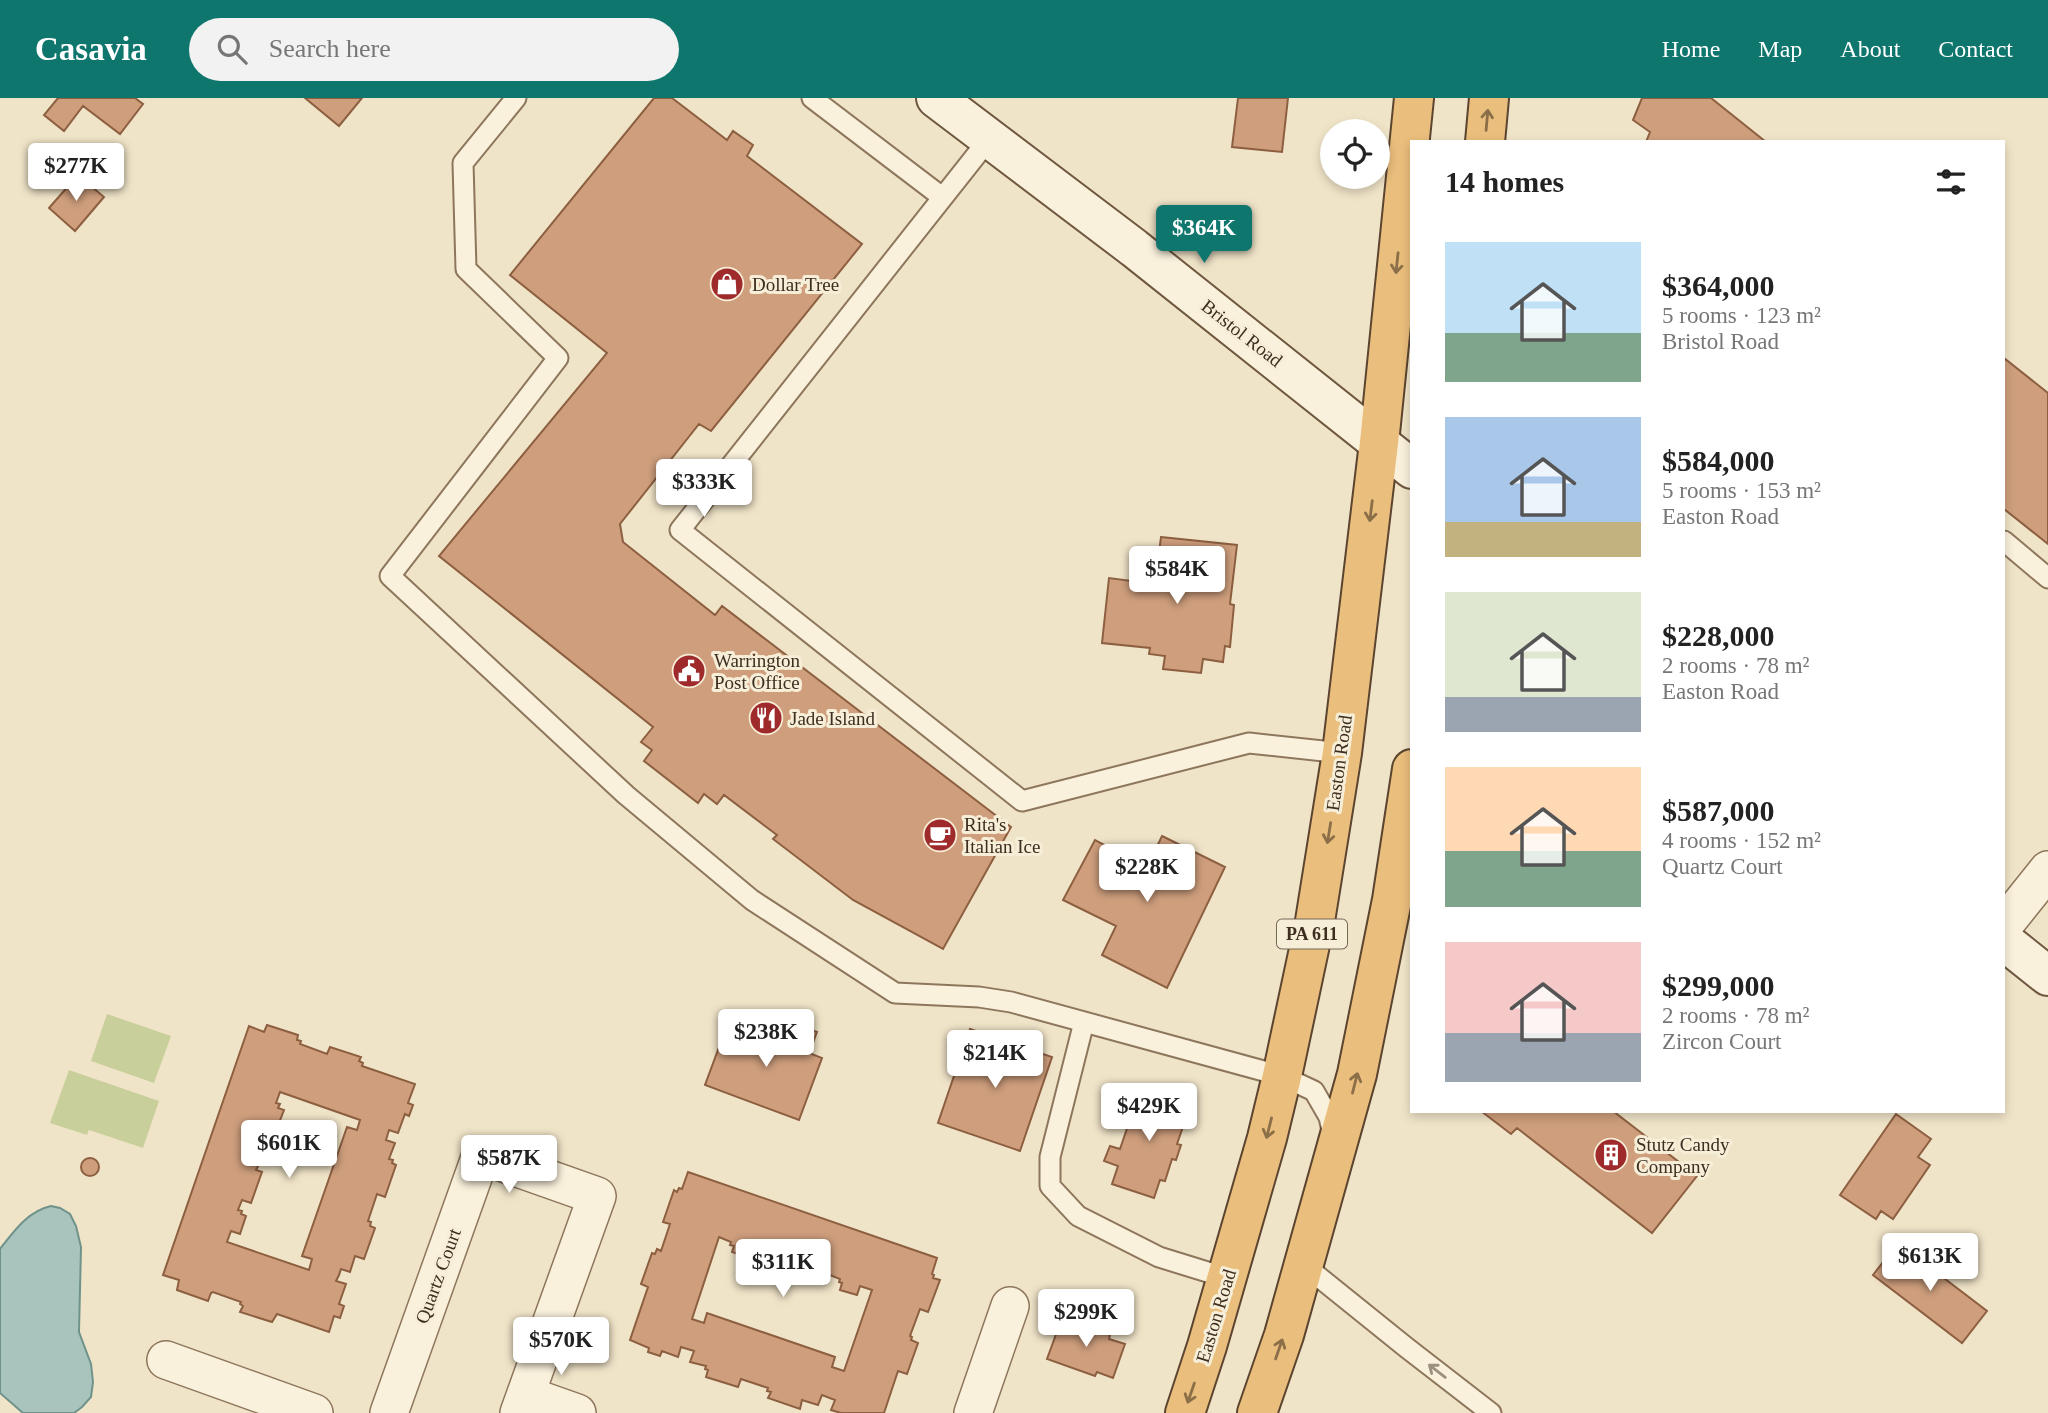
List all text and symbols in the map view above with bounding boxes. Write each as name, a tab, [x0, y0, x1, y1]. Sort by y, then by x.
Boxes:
search box	[189, 18, 679, 81]
icon: search	[213, 30, 251, 68]
text: Casavia	[35, 31, 147, 67]
text: Search here	[269, 34, 391, 63]
text: Home	[1662, 36, 1720, 62]
text: Map	[1758, 36, 1802, 62]
text: About	[1840, 36, 1900, 62]
text: Contact	[1938, 36, 2013, 62]
one-way arrow	[1481, 109, 1494, 132]
map controls	[1320, 119, 1390, 189]
button: locate	[1320, 119, 1390, 189]
pin: $277K	[27, 144, 125, 203]
text: $277K	[44, 153, 108, 178]
icon: filters	[1932, 163, 1970, 201]
text: 14 homes	[1445, 165, 1564, 198]
pin: $364K	[1155, 206, 1253, 265]
text: $364K	[1172, 215, 1236, 240]
one-way arrow	[1391, 252, 1404, 274]
shop icon: Dollar Tree	[708, 265, 746, 303]
text: $364,000	[1662, 269, 1775, 302]
icon: home	[1501, 270, 1585, 354]
place label: Dollar Tree	[752, 274, 839, 295]
street label: Bristol Road	[1197, 295, 1287, 371]
text: 5 rooms · 123 m²	[1662, 303, 1821, 328]
text: Bristol Road	[1662, 329, 1779, 354]
text: $584,000	[1662, 444, 1775, 477]
icon: home	[1501, 445, 1585, 529]
pin: $333K	[655, 460, 753, 519]
text: $333K	[672, 469, 736, 494]
text: 5 rooms · 153 m²	[1662, 478, 1821, 503]
one-way arrow	[1364, 499, 1377, 521]
text: Easton Road	[1662, 504, 1779, 529]
pin: $584K	[1128, 546, 1226, 606]
text: $584K	[1145, 556, 1209, 581]
text: $228,000	[1662, 619, 1775, 652]
icon: home	[1501, 620, 1585, 704]
place label: Warrington Post Office	[714, 650, 801, 693]
public building icon: Warrington Post Office	[670, 652, 708, 690]
text: 2 rooms · 78 m²	[1662, 653, 1809, 678]
text: Easton Road	[1662, 679, 1779, 704]
restaurant icon: Jade Island	[747, 699, 785, 737]
place label: Jade Island	[790, 708, 875, 729]
street label: Easton Road	[1322, 713, 1356, 812]
text: $587,000	[1662, 794, 1775, 827]
icon: home	[1501, 795, 1585, 879]
place label: Rita's Italian Ice	[964, 814, 1040, 857]
cafe icon: Rita's Italian Ice	[921, 816, 959, 854]
one-way arrow	[1322, 821, 1335, 844]
text: 4 rooms · 152 m²	[1662, 828, 1821, 853]
pin: $228K	[1098, 844, 1196, 904]
text: $228K	[1115, 854, 1179, 879]
text: Quartz Court	[1662, 854, 1783, 879]
road number: PA 611	[1277, 920, 1347, 948]
text: $299,000	[1662, 969, 1775, 1002]
icon: home	[1501, 970, 1585, 1054]
text: 2 rooms · 78 m²	[1662, 1003, 1809, 1028]
pin: $238K	[717, 1010, 815, 1069]
text: $238K	[734, 1019, 798, 1044]
text: Zircon Court	[1662, 1029, 1781, 1054]
pin: $214K	[946, 1030, 1044, 1090]
text: $214K	[963, 1040, 1027, 1065]
one-way arrow	[1349, 1072, 1362, 1094]
pin: $429K	[1100, 1084, 1198, 1143]
text: $429K	[1117, 1093, 1181, 1118]
one-way arrow	[1262, 1116, 1275, 1139]
pin: $601K	[240, 1121, 338, 1180]
text: $601K	[257, 1130, 321, 1155]
place label: Stutz Candy Company	[1636, 1134, 1730, 1177]
pin: $587K	[460, 1136, 558, 1195]
building icon: Stutz Candy Company	[1592, 1136, 1630, 1174]
text: $587K	[477, 1145, 541, 1170]
street label: Quartz Court	[411, 1225, 465, 1326]
pin: $613K	[1881, 1234, 1979, 1293]
pin: $311K	[734, 1240, 832, 1299]
text: $613K	[1898, 1243, 1962, 1268]
text: $311K	[752, 1249, 814, 1274]
street label: Easton Road	[1192, 1266, 1240, 1365]
pin: $299K	[1037, 1290, 1135, 1349]
text: $299K	[1054, 1299, 1118, 1324]
pin: $570K	[512, 1318, 610, 1377]
text: $570K	[529, 1327, 593, 1352]
one-way arrow	[1274, 1338, 1286, 1360]
one-way arrow	[1428, 1364, 1446, 1379]
one-way arrow	[1184, 1382, 1196, 1404]

